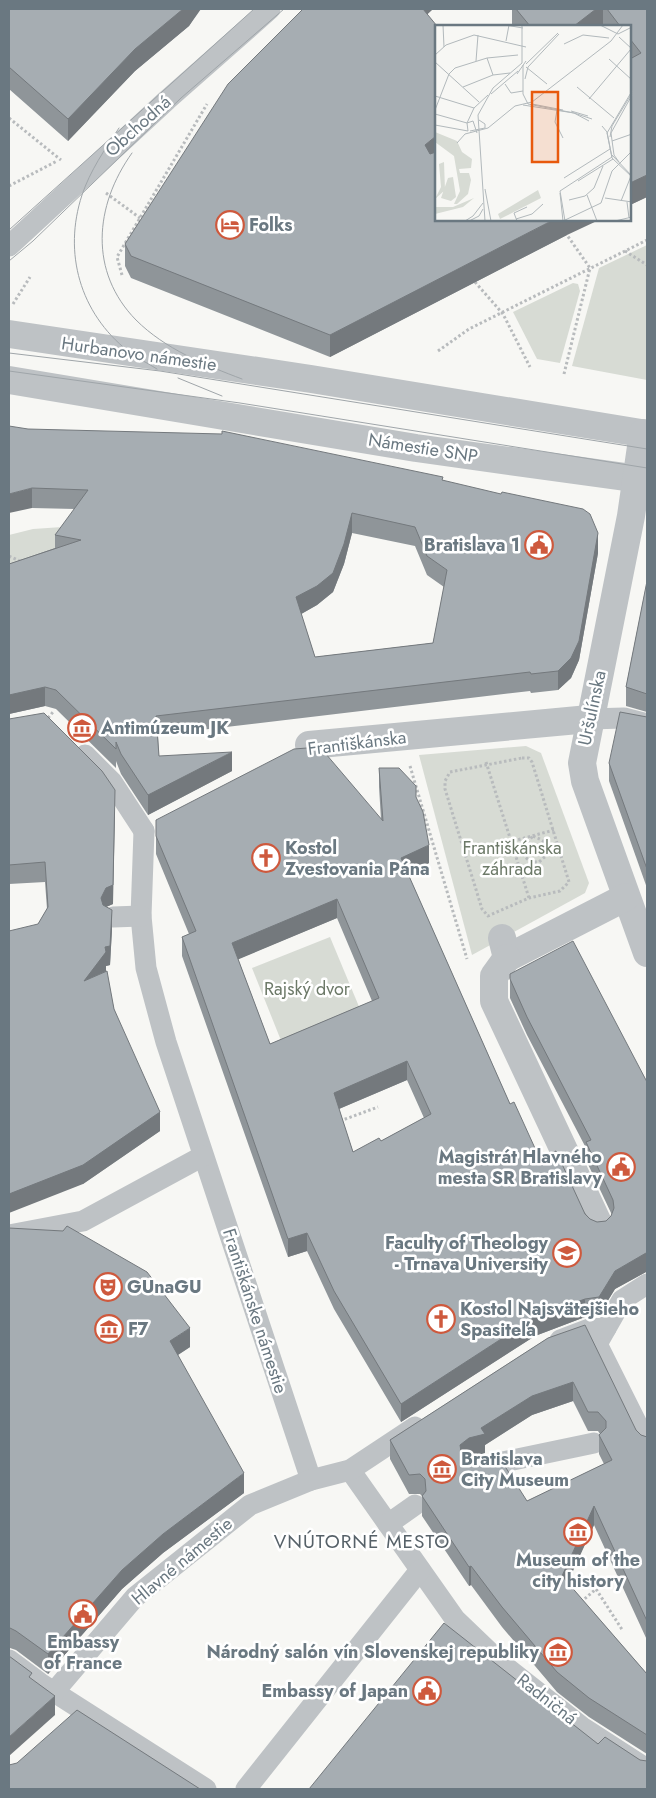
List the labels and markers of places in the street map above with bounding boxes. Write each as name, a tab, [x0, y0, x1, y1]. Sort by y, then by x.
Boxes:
hotel icon: Folks	[215, 210, 245, 240]
place label: Folks	[249, 212, 293, 238]
public building icon: Bratislava 1	[524, 530, 554, 560]
place label: Bratislava 1	[424, 532, 520, 558]
museum icon: Antimúzeum JK	[67, 713, 97, 743]
place label: Antimúzeum JK	[100, 715, 229, 741]
place label: Kostol Zvestovania Pána	[285, 835, 430, 882]
church icon: Kostol Zvestovania Pána	[251, 843, 281, 873]
place label: Magistrát Hlavného mesta SR Bratislavy	[438, 1144, 603, 1191]
public building icon: Magistrát Hlavného mesta SR Bratislavy	[606, 1152, 636, 1182]
place label: Faculty of Theology - Trnava University	[385, 1230, 549, 1277]
school or university icon: Faculty of Theology - Trnava University	[552, 1238, 582, 1268]
theatre icon: GUnaGU	[93, 1272, 123, 1302]
place label: GUnaGU	[127, 1274, 202, 1300]
place label: Kostol Najsvätejšieho Spasiteľa	[460, 1296, 639, 1343]
church icon: Kostol Najsvätejšieho Spasiteľa	[426, 1304, 456, 1334]
museum icon: F7	[94, 1314, 124, 1344]
place label: F7	[128, 1316, 148, 1342]
place label: Bratislava City Museum	[461, 1446, 569, 1493]
museum icon: Bratislava City Museum	[427, 1454, 457, 1484]
museum icon: Museum of the city history	[563, 1517, 593, 1547]
place label: Museum of the city history	[516, 1547, 640, 1594]
public building icon: Embassy of France	[68, 1599, 98, 1629]
place label: Embassy of France	[44, 1629, 122, 1676]
museum icon: Národný salón vín Slovenskej republiky	[543, 1637, 573, 1667]
place label: Národný salón vín Slovenskej republiky	[207, 1639, 540, 1665]
public building icon: Embassy of Japan	[412, 1676, 442, 1706]
place label: Embassy of Japan	[261, 1678, 408, 1704]

